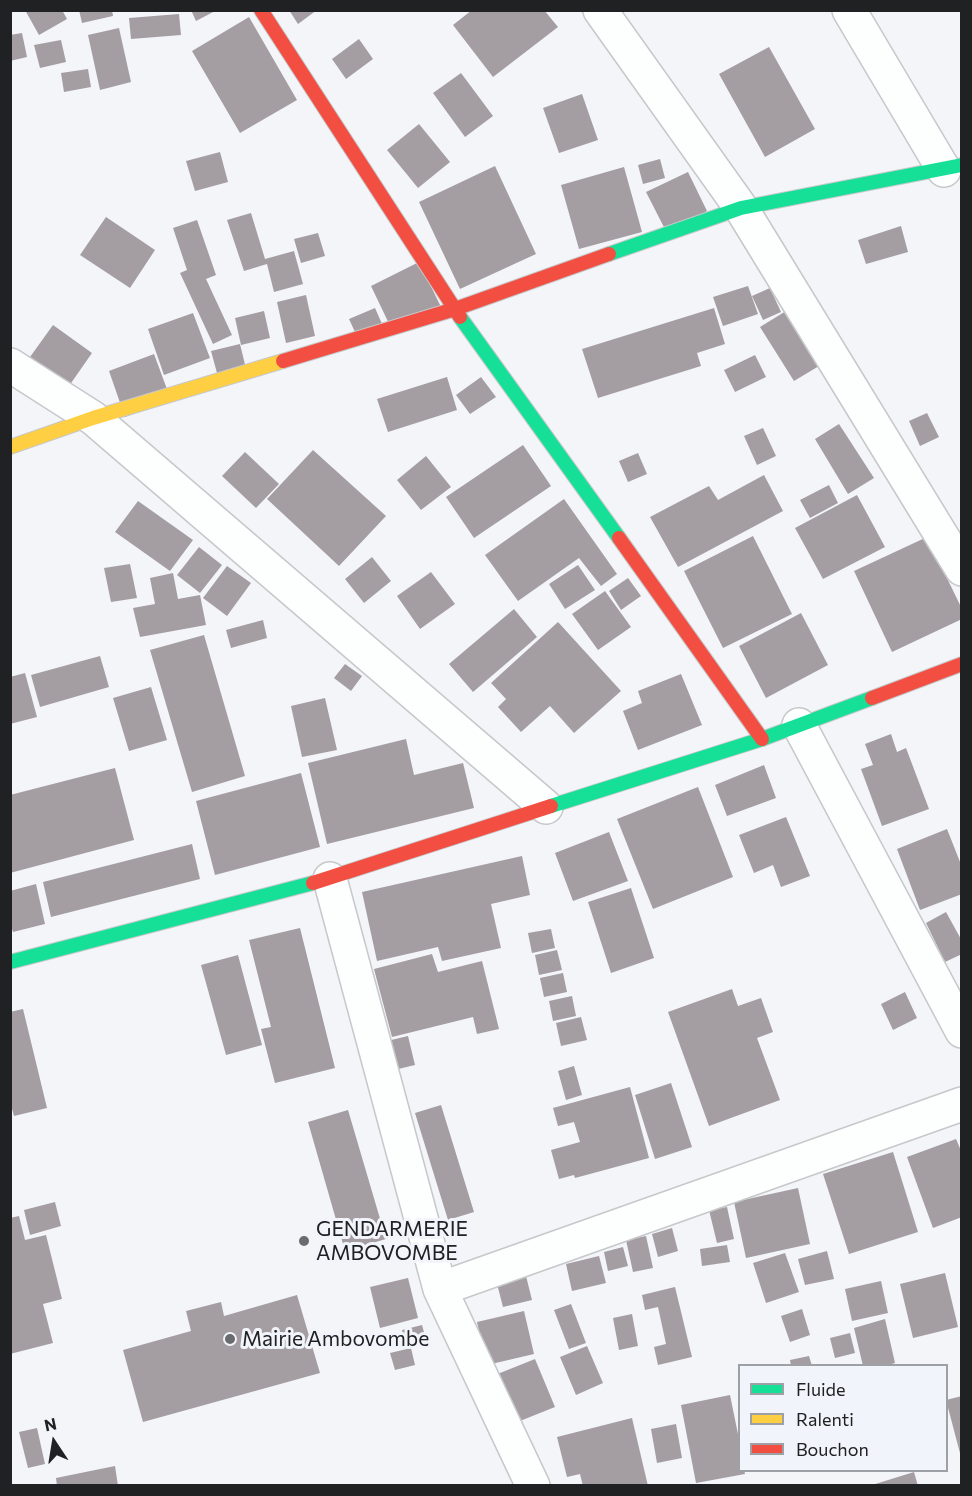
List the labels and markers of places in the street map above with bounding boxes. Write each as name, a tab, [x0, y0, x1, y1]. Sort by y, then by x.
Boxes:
place label: GENDARMERIE AMBOVOMBE	[316, 1216, 468, 1266]
marker: GENDARMERIE AMBOVOMBE	[297, 1234, 311, 1248]
place label: Mairie Ambovombe	[242, 1326, 429, 1352]
marker: Mairie Ambovombe	[223, 1332, 237, 1346]

